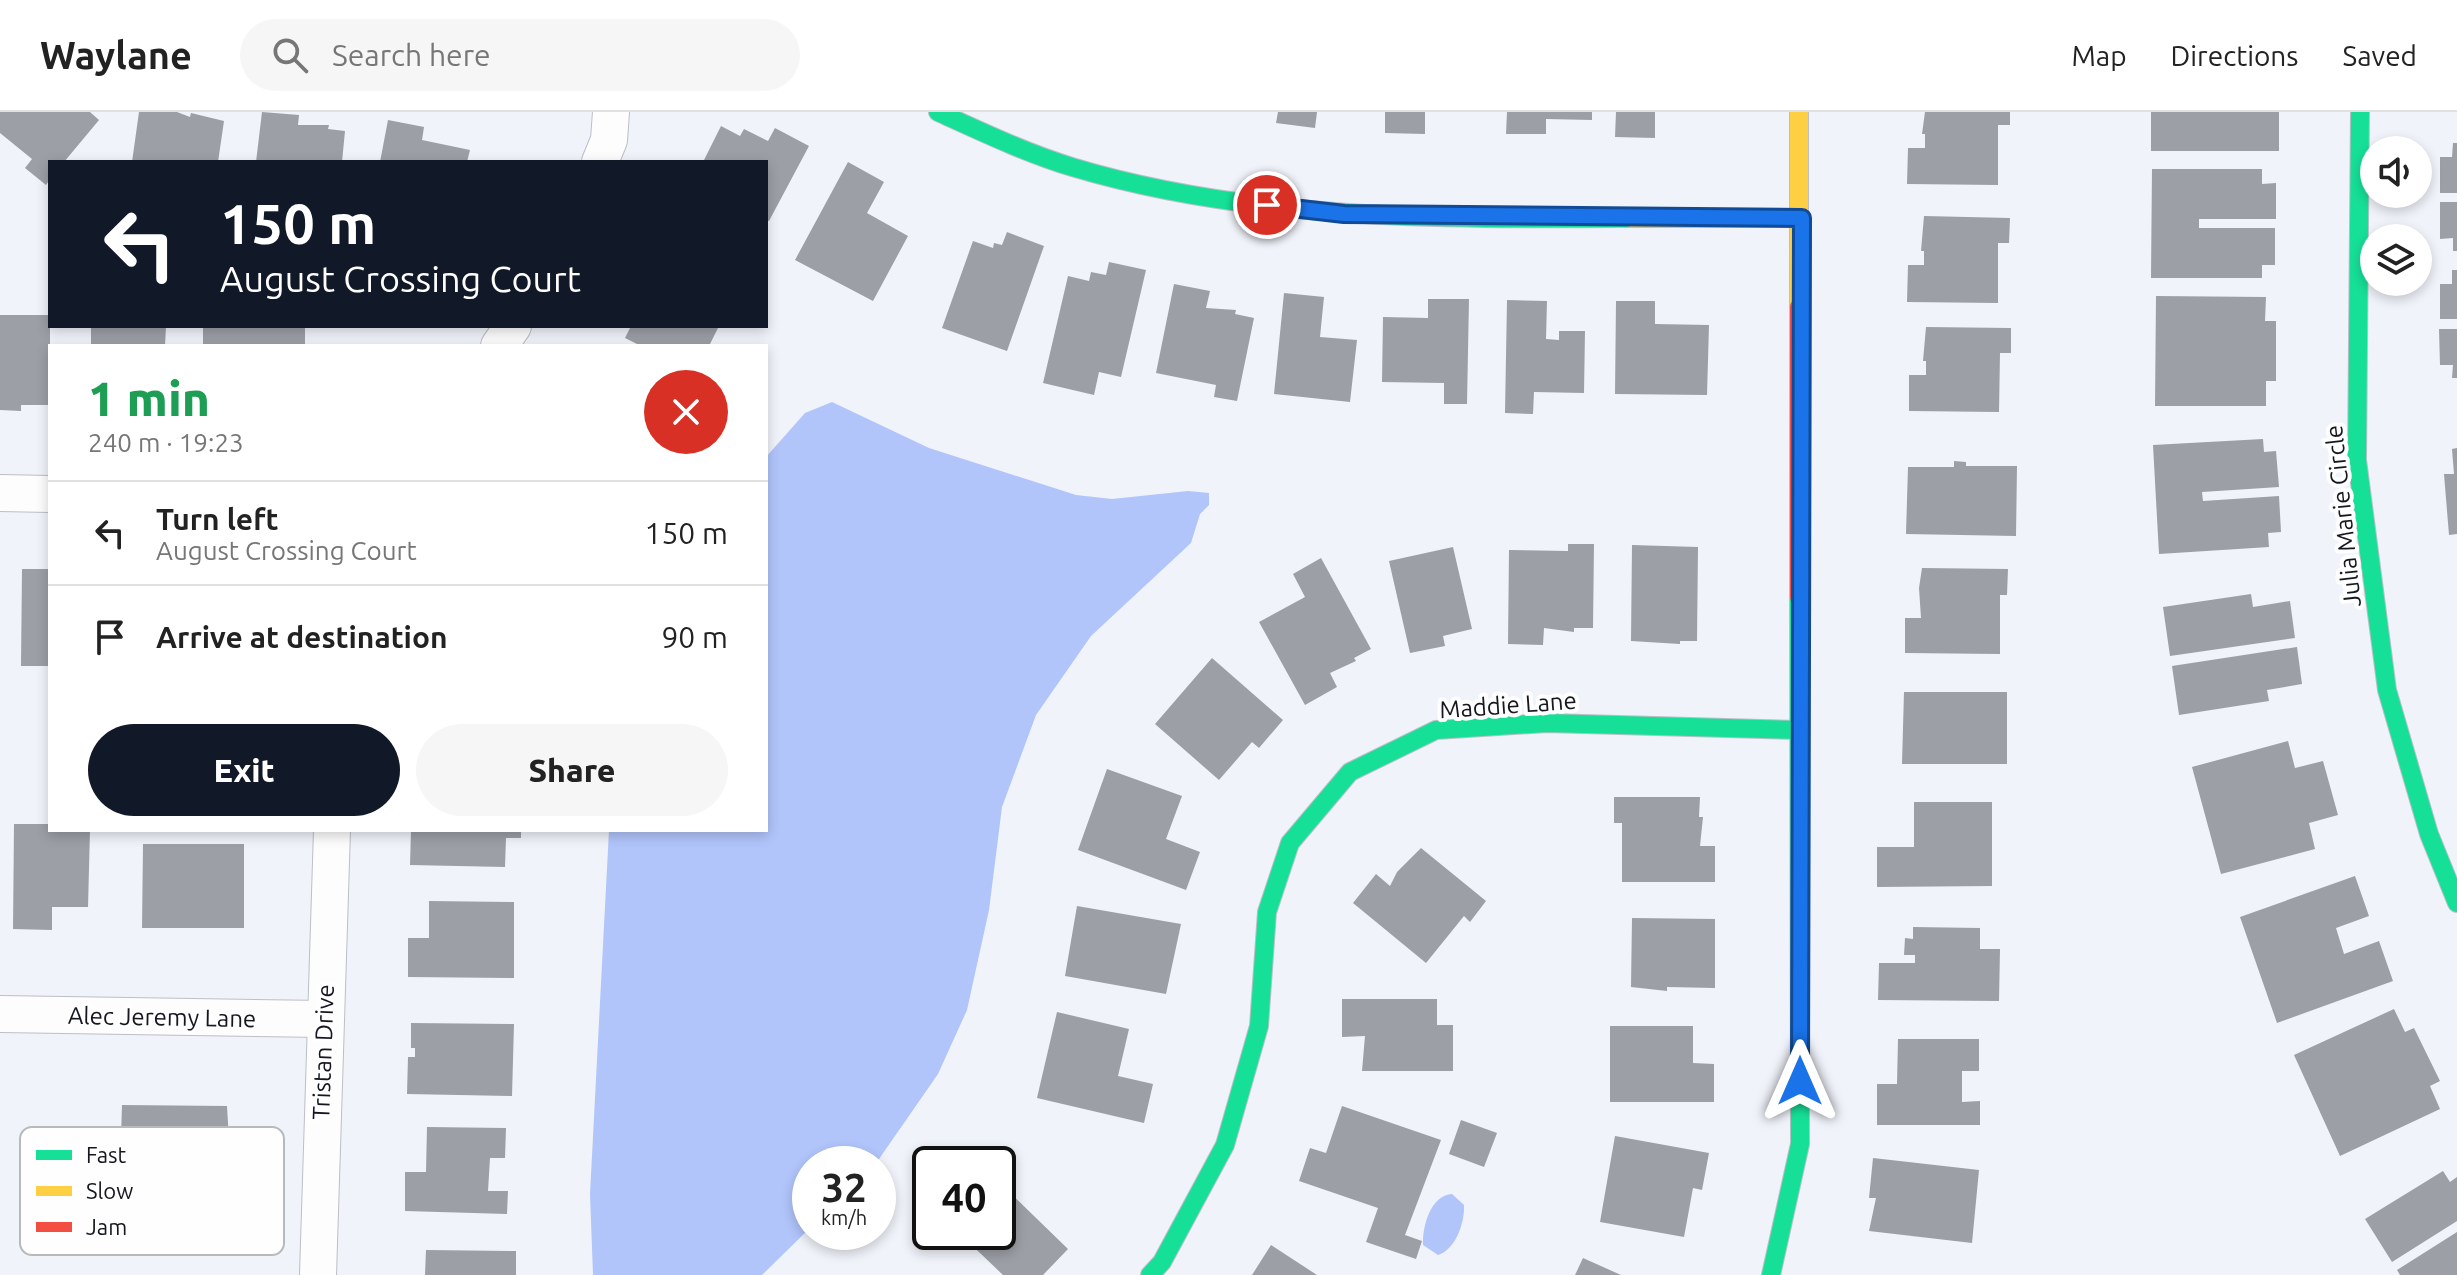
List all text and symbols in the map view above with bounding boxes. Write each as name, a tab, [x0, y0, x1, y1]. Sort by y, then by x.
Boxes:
search box	[240, 19, 800, 91]
icon: search	[268, 33, 312, 77]
text: Waylane	[40, 34, 192, 76]
text: Search here	[332, 38, 491, 72]
text: Map	[2071, 40, 2127, 71]
text: Directions	[2171, 40, 2298, 71]
text: Saved	[2342, 40, 2417, 71]
map controls	[2360, 136, 2432, 296]
button: sound	[2360, 136, 2432, 208]
pin	[1233, 171, 1301, 239]
icon: arrive	[1245, 183, 1289, 227]
icon: left	[88, 192, 192, 296]
text: 150 m	[220, 192, 376, 255]
button: layers	[2360, 224, 2432, 296]
text: August Crossing Court	[220, 258, 581, 299]
button: close	[644, 370, 728, 454]
text: 1 min	[88, 371, 210, 425]
street label: Julia Marie Circle	[2320, 424, 2366, 608]
text: 240 m · 19:23	[88, 428, 244, 457]
text: Turn left	[156, 502, 278, 536]
icon: left	[88, 511, 132, 555]
text: 150 m	[644, 516, 728, 550]
text: August Crossing Court	[156, 536, 417, 565]
icon: arrive	[88, 615, 132, 659]
text: Arrive at destination	[156, 620, 448, 654]
text: 90 m	[661, 620, 728, 654]
street label: Maddie Lane	[1439, 687, 1577, 723]
button: Exit	[88, 724, 400, 816]
button: Share	[416, 724, 728, 816]
street label: Tristan Drive	[307, 984, 339, 1120]
street label: Alec Jeremy Lane	[68, 1002, 256, 1032]
position arrow	[1758, 1039, 1842, 1123]
legend	[20, 1127, 284, 1255]
text: Fast	[86, 1142, 127, 1167]
speed limit sign: 40	[912, 1146, 1016, 1250]
text: 32	[821, 1165, 867, 1210]
text: Slow	[86, 1178, 133, 1203]
text: km/h	[821, 1206, 867, 1229]
text: Jam	[86, 1214, 127, 1239]

